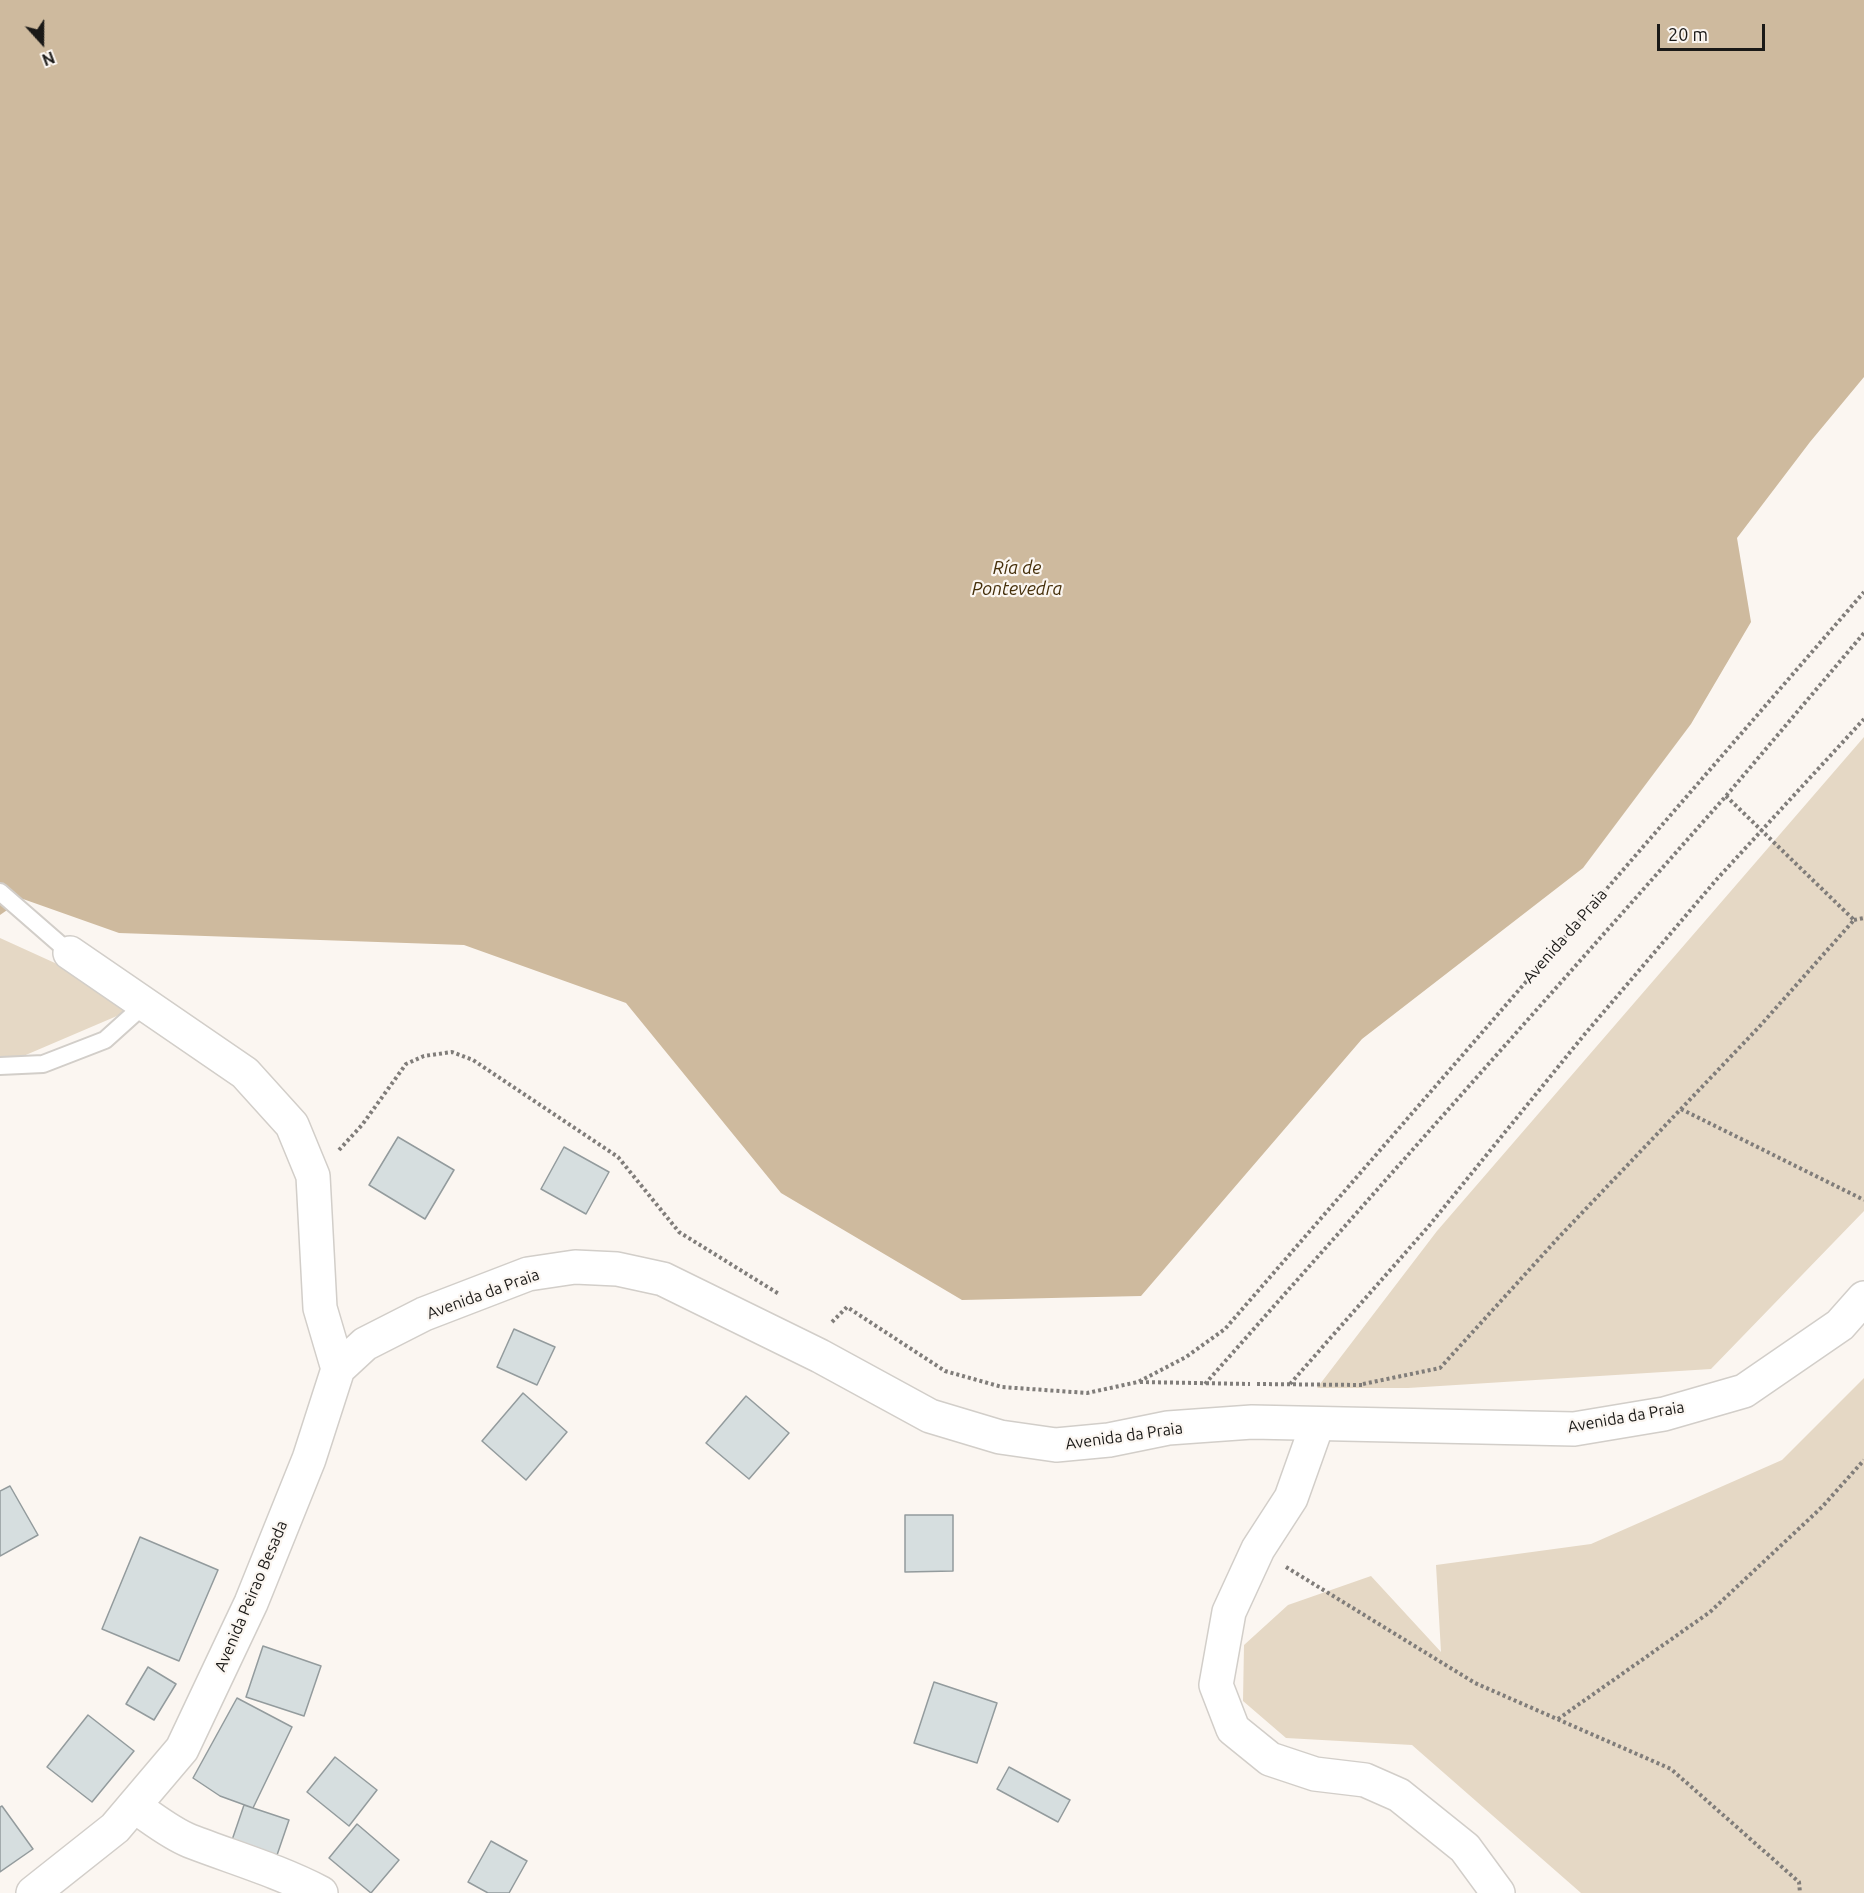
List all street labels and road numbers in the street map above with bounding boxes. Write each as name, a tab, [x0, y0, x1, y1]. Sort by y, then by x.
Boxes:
street label: Avenida da Praia	[1519, 885, 1611, 987]
street label: Avenida da Praia	[424, 1265, 542, 1323]
street label: Avenida da Praia	[1566, 1397, 1686, 1437]
street label: Avenida da Praia	[1064, 1418, 1184, 1454]
street label: Avenida Peirao Besada	[210, 1518, 292, 1674]

